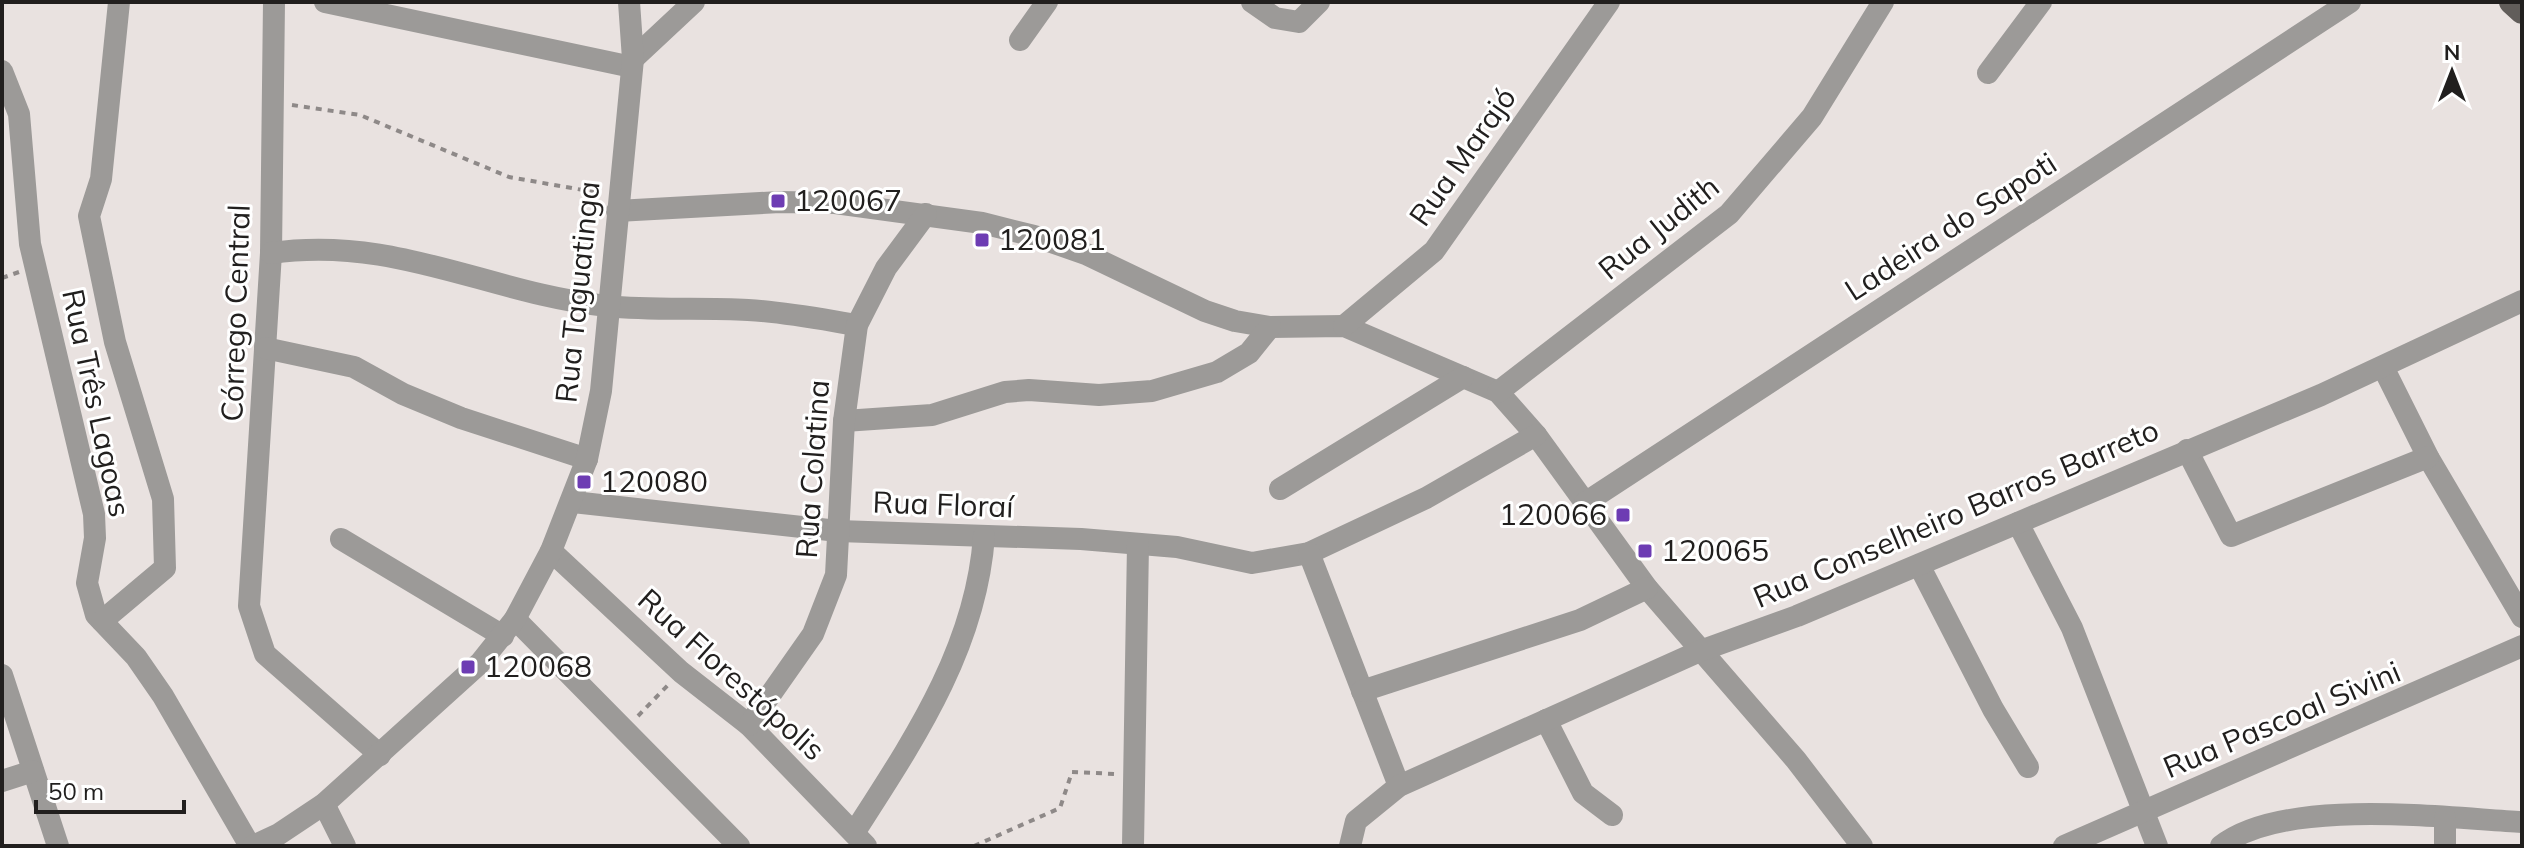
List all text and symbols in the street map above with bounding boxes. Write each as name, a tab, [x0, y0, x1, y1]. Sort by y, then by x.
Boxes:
north arrow	[2412, 32, 2492, 112]
text: N	[2444, 38, 2460, 66]
street label: Rua Marajó	[1401, 80, 1524, 233]
street label: Ladeira do Sapoti	[1838, 144, 2063, 309]
street label: Rua Judith	[1590, 167, 1726, 287]
street label: Rua Taguatinga	[546, 179, 608, 404]
place label: 120067	[794, 181, 902, 219]
marker: 120067	[769, 192, 787, 210]
street label: Córrego Central	[212, 204, 258, 422]
place label: 120081	[998, 220, 1106, 258]
marker: 120081	[973, 231, 991, 249]
street label: Rua Três Lagoas	[54, 285, 140, 520]
street label: Rua Colatina	[787, 378, 837, 559]
street label: Rua Conselheiro Barros Barreto	[1747, 410, 2164, 616]
place label: 120080	[600, 462, 708, 500]
marker: 120080	[575, 473, 593, 491]
street label: Rua Floraí	[872, 483, 1016, 526]
place label: 120066	[1499, 495, 1607, 533]
marker: 120066	[1614, 506, 1632, 524]
place label: 120065	[1661, 531, 1769, 569]
marker: 120065	[1636, 542, 1654, 560]
street label: Rua Florestópolis	[630, 580, 833, 768]
place label: 120068	[484, 647, 592, 685]
street label: Rua Pascoal Sivini	[2157, 652, 2406, 786]
marker: 120068	[459, 658, 477, 676]
scale bar	[36, 764, 184, 814]
text: 50 m	[48, 776, 104, 806]

